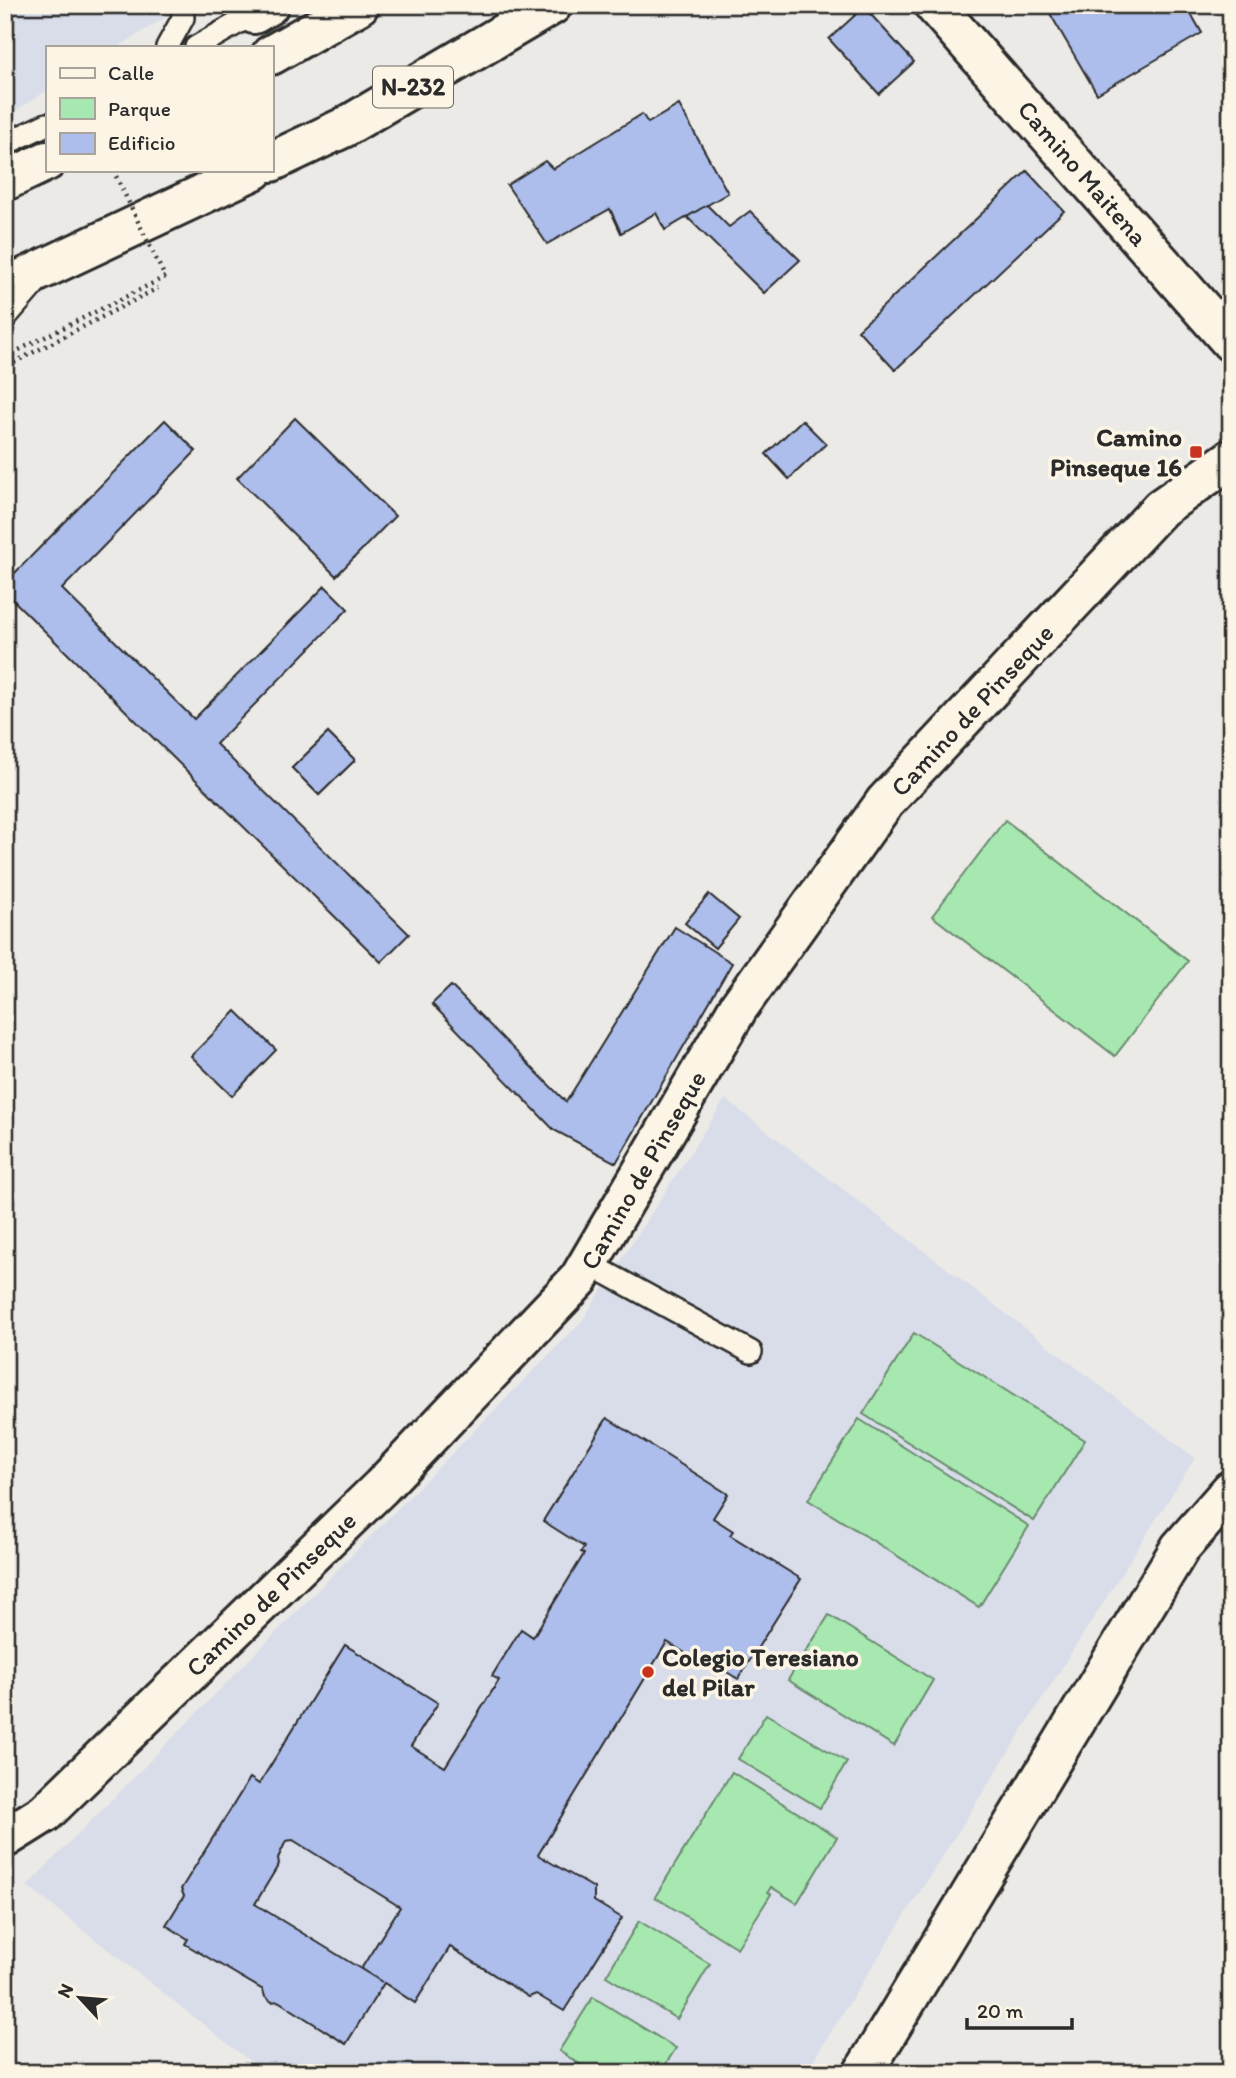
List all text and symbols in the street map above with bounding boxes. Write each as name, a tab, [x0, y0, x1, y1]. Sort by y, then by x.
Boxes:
legend	[46, 46, 273, 172]
text: Calle	[108, 60, 154, 85]
road number: N-232	[373, 66, 453, 108]
street label: Camino Maitena	[1011, 93, 1155, 253]
text: Parque	[108, 96, 171, 121]
text: Edificio	[108, 130, 176, 155]
place label: Camino Pinseque 16	[1050, 421, 1182, 483]
marker: Camino Pinseque 16	[1188, 444, 1204, 460]
street label: Camino de Pinseque	[884, 617, 1060, 803]
street label: Camino de Pinseque	[573, 1065, 713, 1275]
street label: Camino de Pinseque	[179, 1505, 363, 1683]
place label: Colegio Teresiano del Pilar	[662, 1641, 859, 1703]
marker: Colegio Teresiano del Pilar	[640, 1664, 656, 1680]
north arrow	[46, 1962, 116, 2032]
text: N	[52, 1980, 78, 2002]
scale bar	[967, 1987, 1072, 2031]
text: 20 m	[977, 1998, 1024, 2023]

